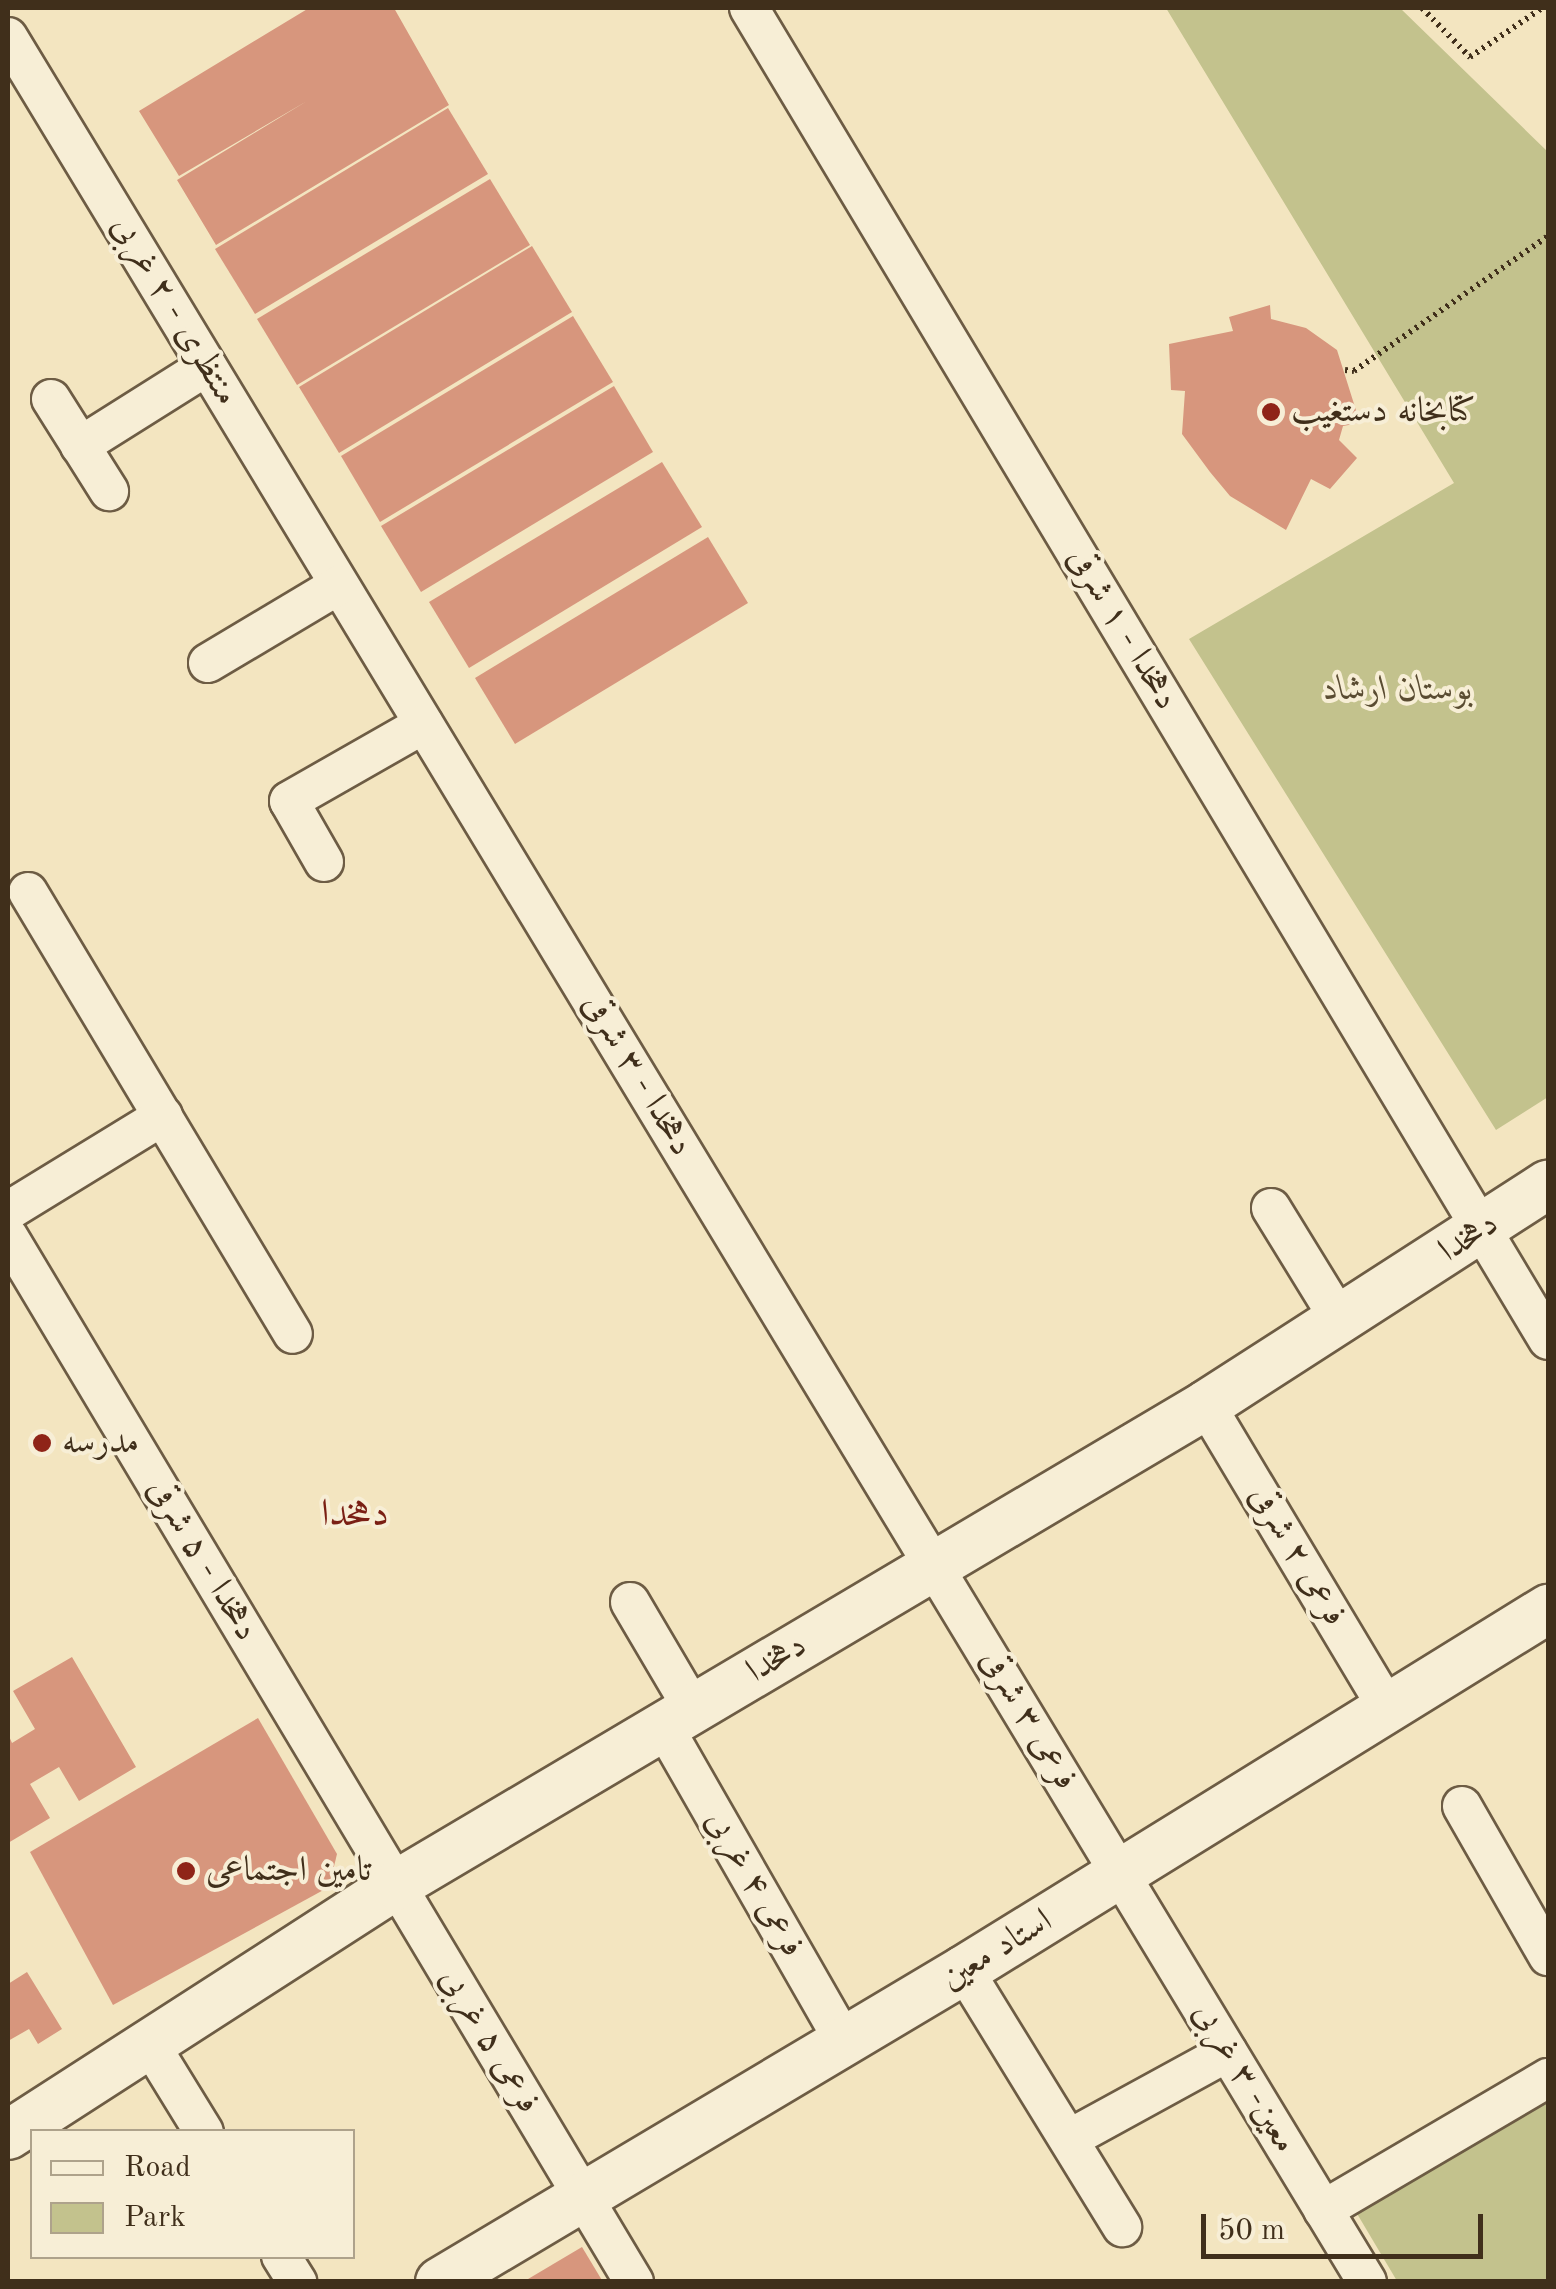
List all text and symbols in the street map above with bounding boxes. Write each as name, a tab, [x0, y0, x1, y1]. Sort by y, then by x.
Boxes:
street label: منتظری - ۲ غربی	[101, 209, 247, 413]
place label: کتابخانه دستغیب	[1291, 391, 1476, 433]
marker: کتابخانه دستغیب	[1260, 401, 1282, 423]
street label: دهخدا - ۱ شرقی	[1057, 540, 1187, 718]
park label: بوستان ارشاد	[1323, 669, 1473, 711]
street label: دهخدا - ۳ شرقی	[572, 986, 702, 1164]
street label: دهخدا	[1431, 1203, 1507, 1273]
place label: مدرسه	[62, 1422, 139, 1464]
marker: مدرسه	[31, 1432, 53, 1454]
street label: دهخدا - ۵ شرقی	[137, 1471, 267, 1649]
street label: فرعی ۲ شرقی	[1239, 1478, 1355, 1634]
district label: دهخدا	[321, 1493, 389, 1539]
street label: دهخدا	[739, 1625, 815, 1693]
street label: فرعی ۳ شرقی	[970, 1642, 1086, 1798]
street label: فرعی ۴ غربی	[695, 1803, 813, 1965]
place label: تامین اجتماعی	[206, 1850, 371, 1892]
marker: تامین اجتماعی	[175, 1860, 197, 1882]
street label: استاد معین	[934, 1900, 1060, 2000]
street label: فرعی ۵ غربی	[429, 1961, 549, 2121]
street label: معین- ۳ غربی	[1183, 1995, 1305, 2161]
legend	[30, 2129, 355, 2259]
text: Road	[124, 2153, 191, 2183]
scale bar	[1206, 2194, 1488, 2256]
text: Park	[124, 2203, 186, 2233]
text: 50 m	[1218, 2216, 1285, 2246]

